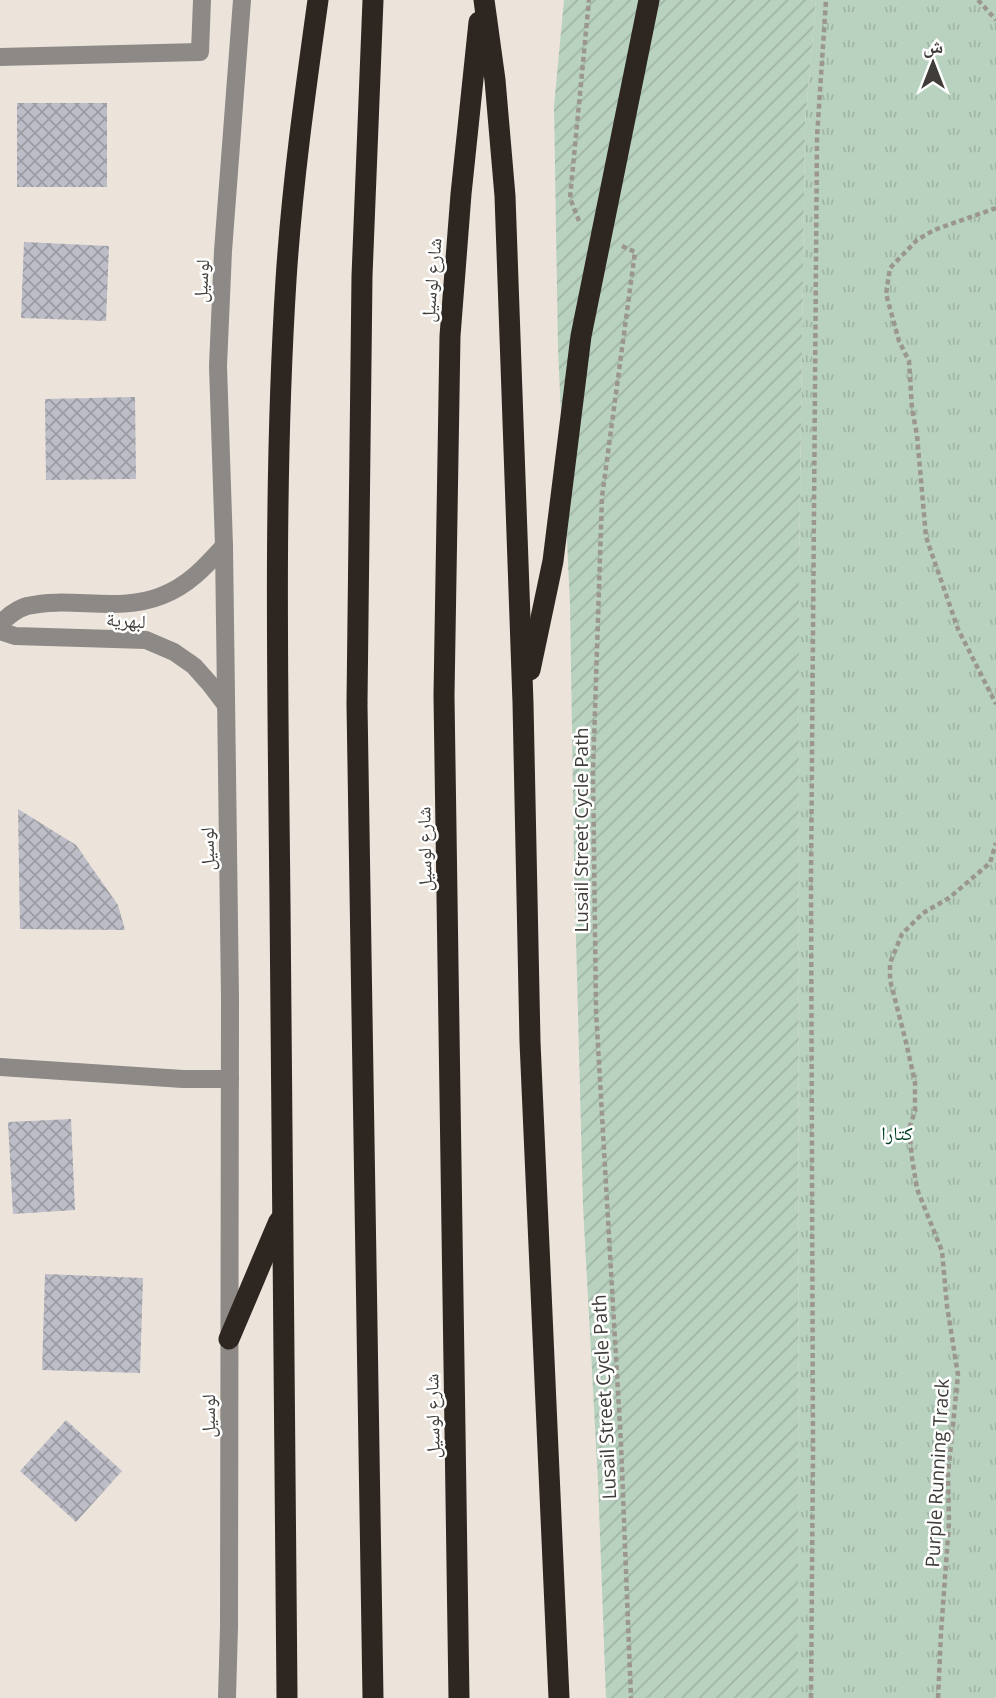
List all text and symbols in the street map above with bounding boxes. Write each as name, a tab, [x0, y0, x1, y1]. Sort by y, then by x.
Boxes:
north arrow	[898, 28, 968, 98]
text: ش	[923, 33, 943, 59]
street label: شارع لوسيل	[414, 237, 448, 323]
street label: لوسيل	[187, 259, 215, 303]
street label: لبهرية	[105, 606, 147, 634]
street label: Lusail Street Cycle Path	[568, 727, 594, 933]
street label: شارع لوسيل	[410, 807, 438, 891]
street label: لوسيل	[194, 827, 220, 871]
park label: كتارا	[881, 1120, 913, 1146]
street label: Lusail Street Cycle Path	[586, 1294, 622, 1500]
street label: شارع لوسيل	[418, 1374, 446, 1458]
street label: Purple Running Track	[919, 1378, 955, 1568]
street label: لوسيل	[195, 1394, 221, 1438]

